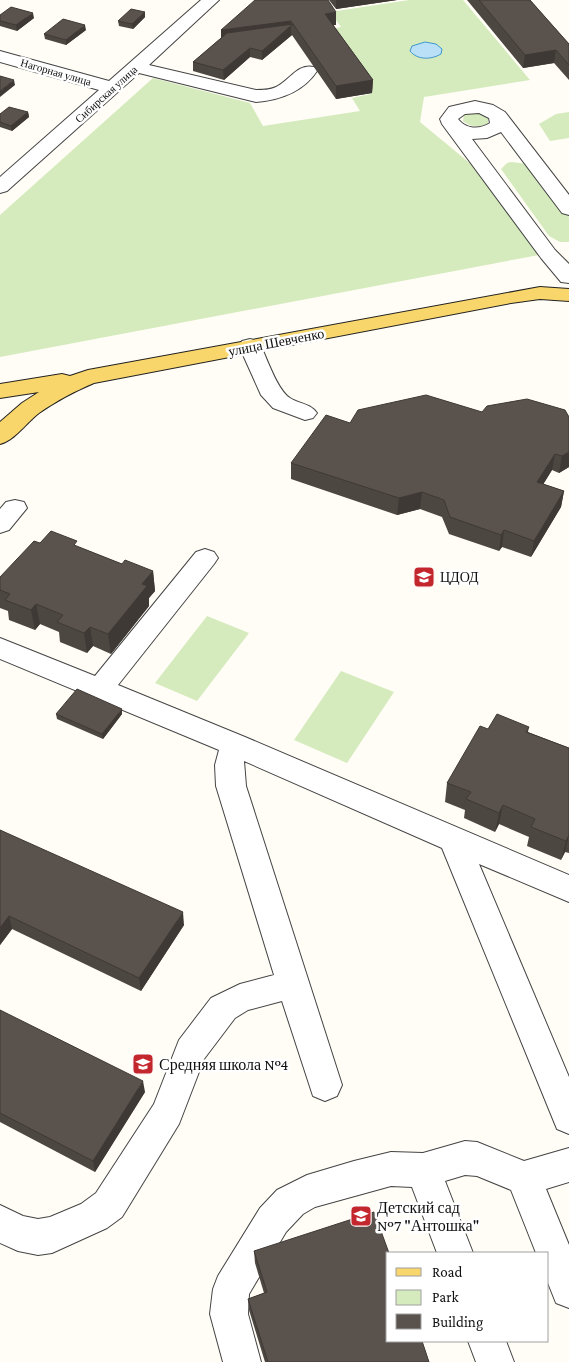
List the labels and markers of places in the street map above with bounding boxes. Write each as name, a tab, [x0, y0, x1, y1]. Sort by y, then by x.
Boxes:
school or university icon: ЦДОД	[412, 565, 436, 589]
place label: ЦДОД	[440, 569, 479, 585]
school or university icon: Средняя школа №4	[131, 1052, 155, 1076]
place label: Средняя школа №4	[159, 1056, 288, 1074]
place label: Детский сад №7 "Антошка"	[377, 1199, 479, 1234]
school or university icon: Детский сад №7 "Антошка"	[349, 1204, 373, 1228]

